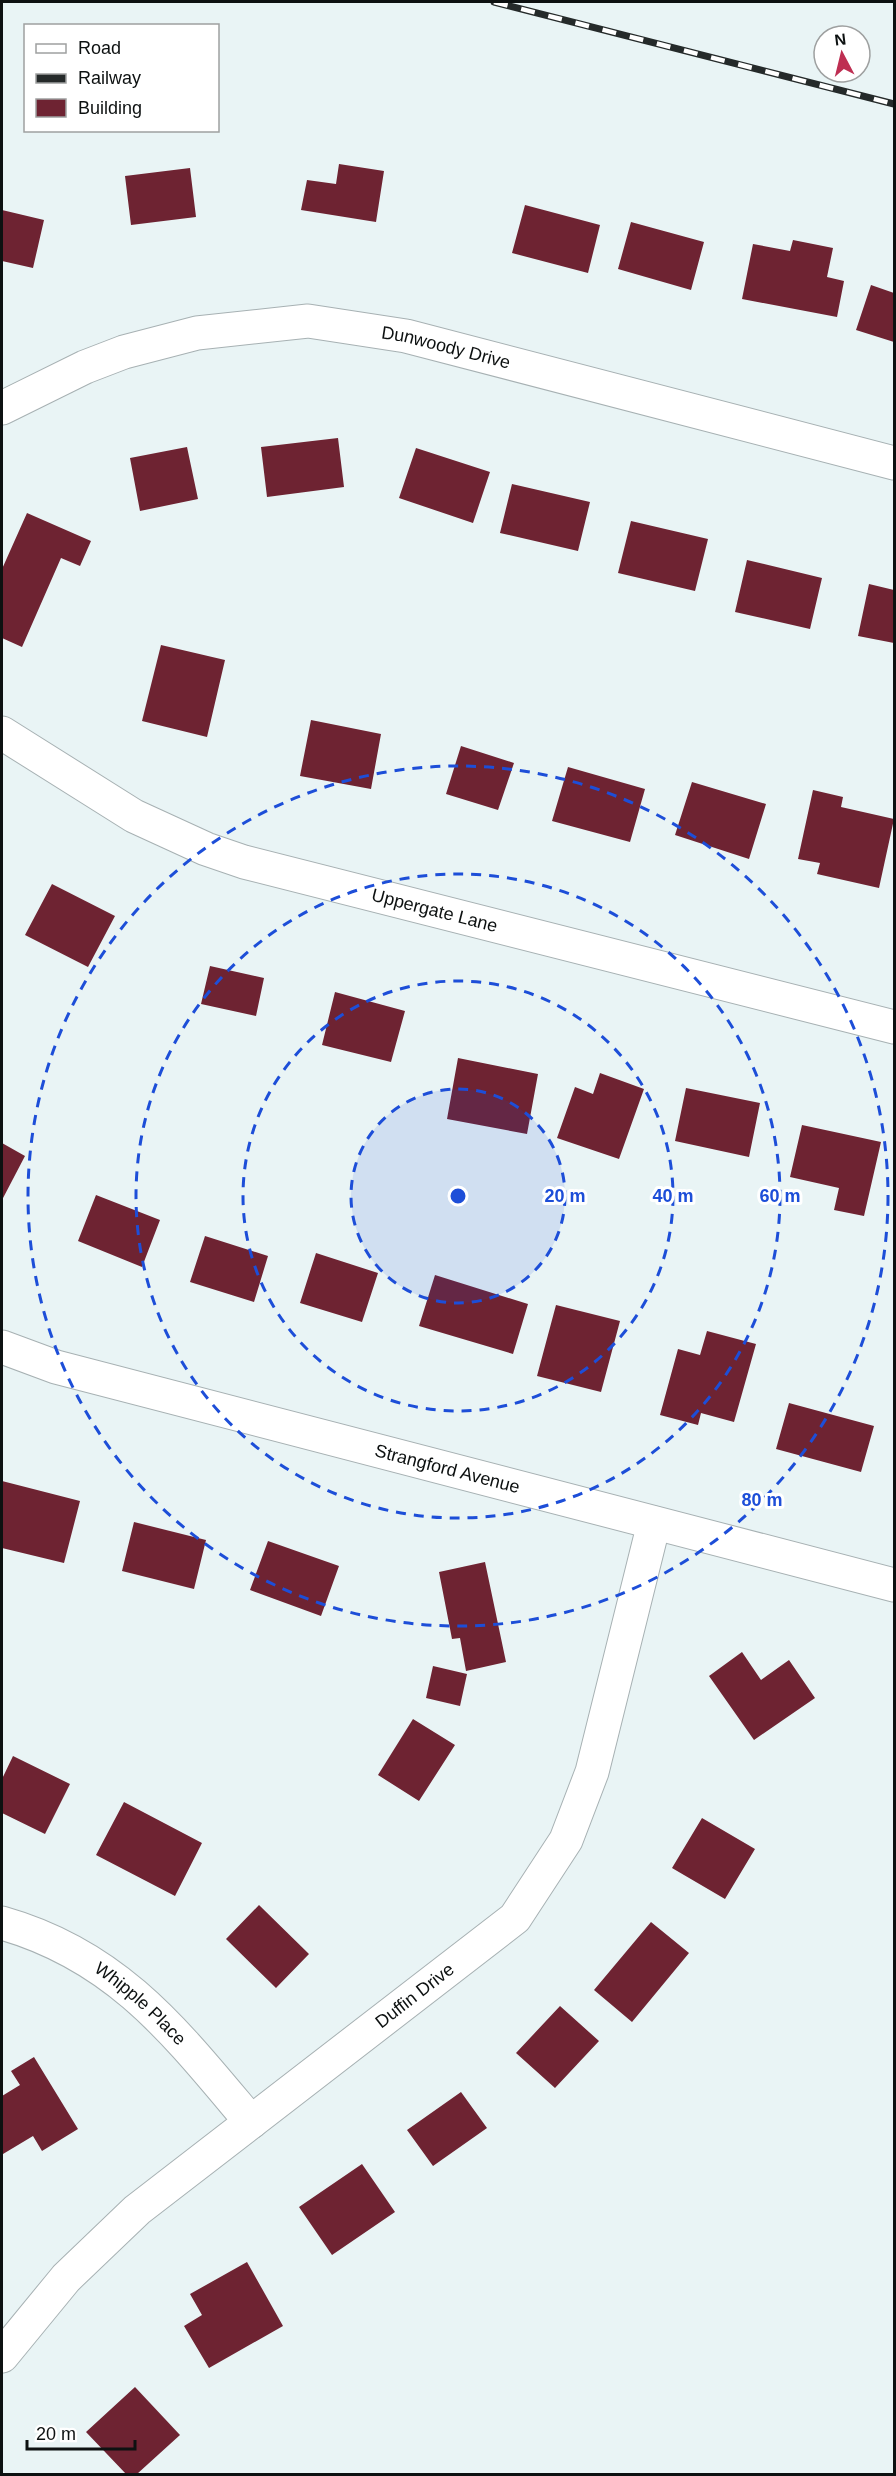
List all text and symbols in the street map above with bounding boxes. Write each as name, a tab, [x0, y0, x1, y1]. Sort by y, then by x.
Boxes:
legend	[24, 24, 219, 132]
north arrow	[812, 24, 872, 84]
text: N	[833, 30, 847, 49]
text: Road	[78, 38, 121, 58]
text: Railway	[78, 68, 141, 88]
text: Building	[78, 98, 142, 118]
street label: Dunwoody Drive	[380, 322, 513, 373]
street label: Uppergate Lane	[370, 885, 500, 936]
centre of rings	[448, 1186, 468, 1206]
text: 20 m	[544, 1186, 586, 1206]
text: 40 m	[652, 1186, 694, 1206]
text: 60 m	[759, 1186, 801, 1206]
street label: Strangford Avenue	[373, 1440, 522, 1497]
text: 80 m	[741, 1490, 783, 1510]
street label: Whipple Place	[91, 1958, 190, 2049]
street label: Duffin Drive	[371, 1959, 458, 2032]
scale bar	[27, 2413, 135, 2451]
text: 20 m	[36, 2424, 76, 2444]

